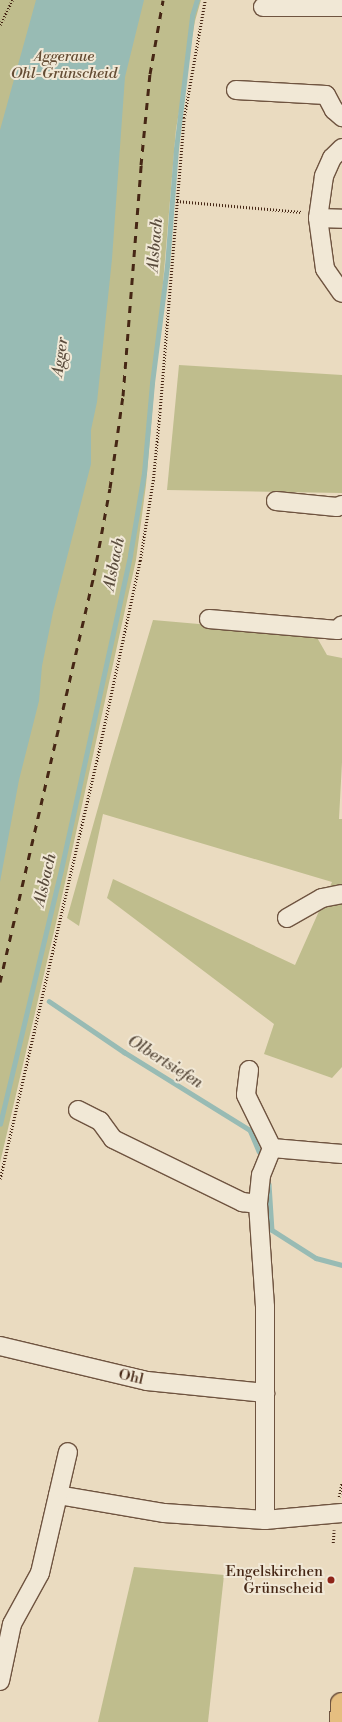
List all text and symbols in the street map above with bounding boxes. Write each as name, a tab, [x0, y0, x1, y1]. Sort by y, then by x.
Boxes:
park label: Aggeraue Ohl-Grünscheid	[11, 47, 117, 82]
water label: Alsbach	[143, 217, 167, 273]
water label: Agger	[48, 336, 72, 378]
water label: Alsbach	[99, 536, 129, 592]
water label: Alsbach	[30, 852, 60, 908]
water label: Olbertsiefen	[124, 1031, 206, 1093]
street label: Ohl	[117, 1365, 145, 1389]
place label: Engelskirchen Grünscheid	[226, 1562, 323, 1597]
marker: Engelskirchen Grünscheid	[326, 1575, 336, 1585]

